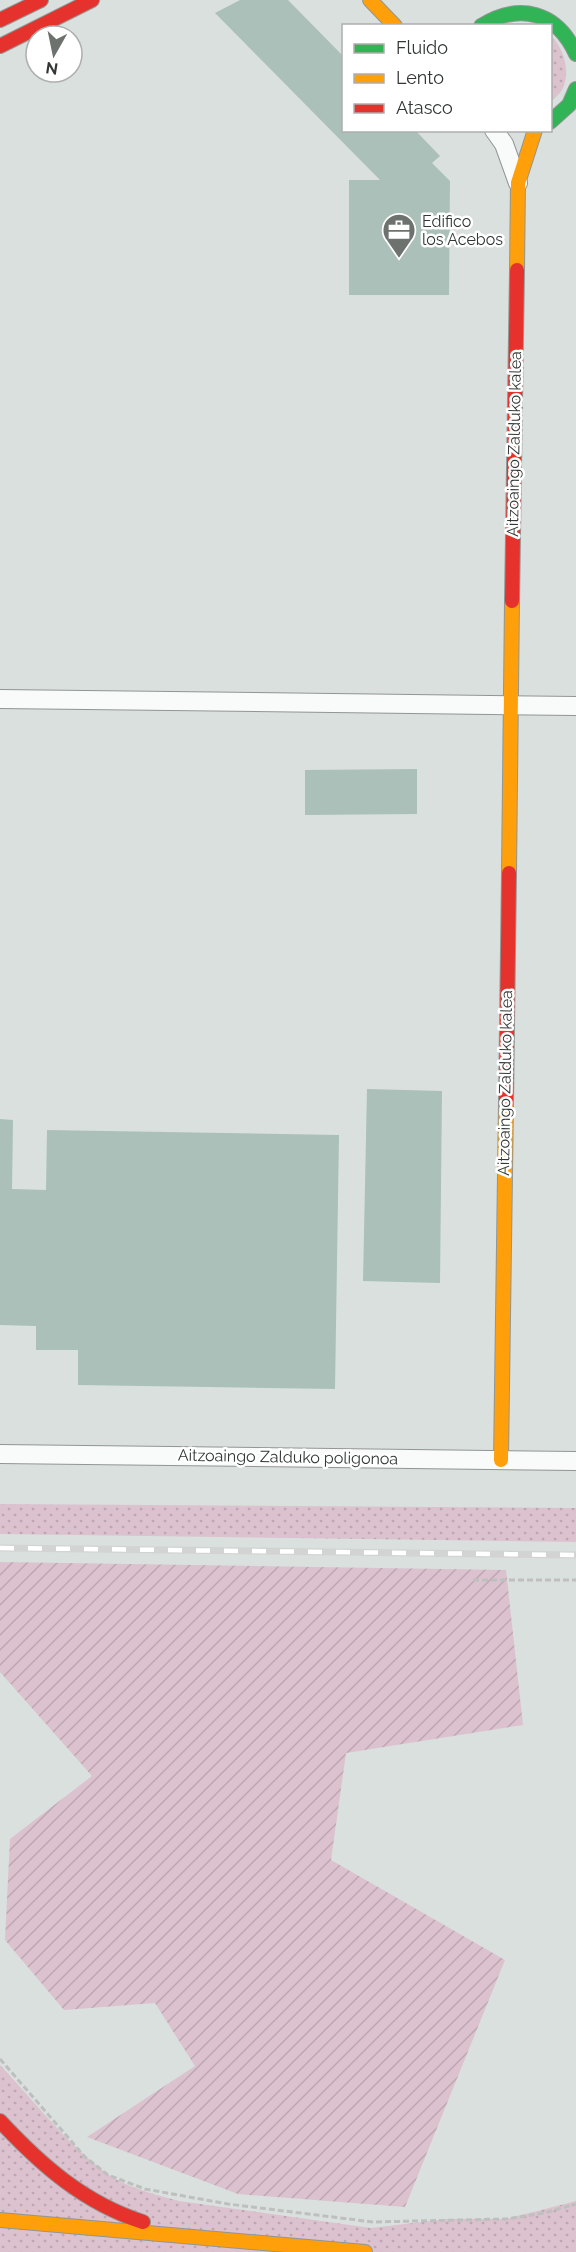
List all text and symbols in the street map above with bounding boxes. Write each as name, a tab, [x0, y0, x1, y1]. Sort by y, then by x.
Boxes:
north arrow	[24, 24, 84, 84]
legend	[342, 24, 552, 132]
text: Fluido	[396, 37, 448, 58]
text: N	[44, 58, 59, 79]
text: Lento	[396, 67, 444, 88]
text: Atasco	[396, 97, 453, 118]
office icon: Edifico los Acebos	[381, 212, 417, 259]
place label: Edifico los Acebos	[422, 212, 503, 249]
street label: Aitzoaingo Zalduko kalea	[503, 351, 525, 537]
street label: Aitzoaingo Zalduko kalea	[494, 990, 516, 1176]
street label: Aitzoaingo Zalduko poligonoa	[178, 1446, 398, 1468]

